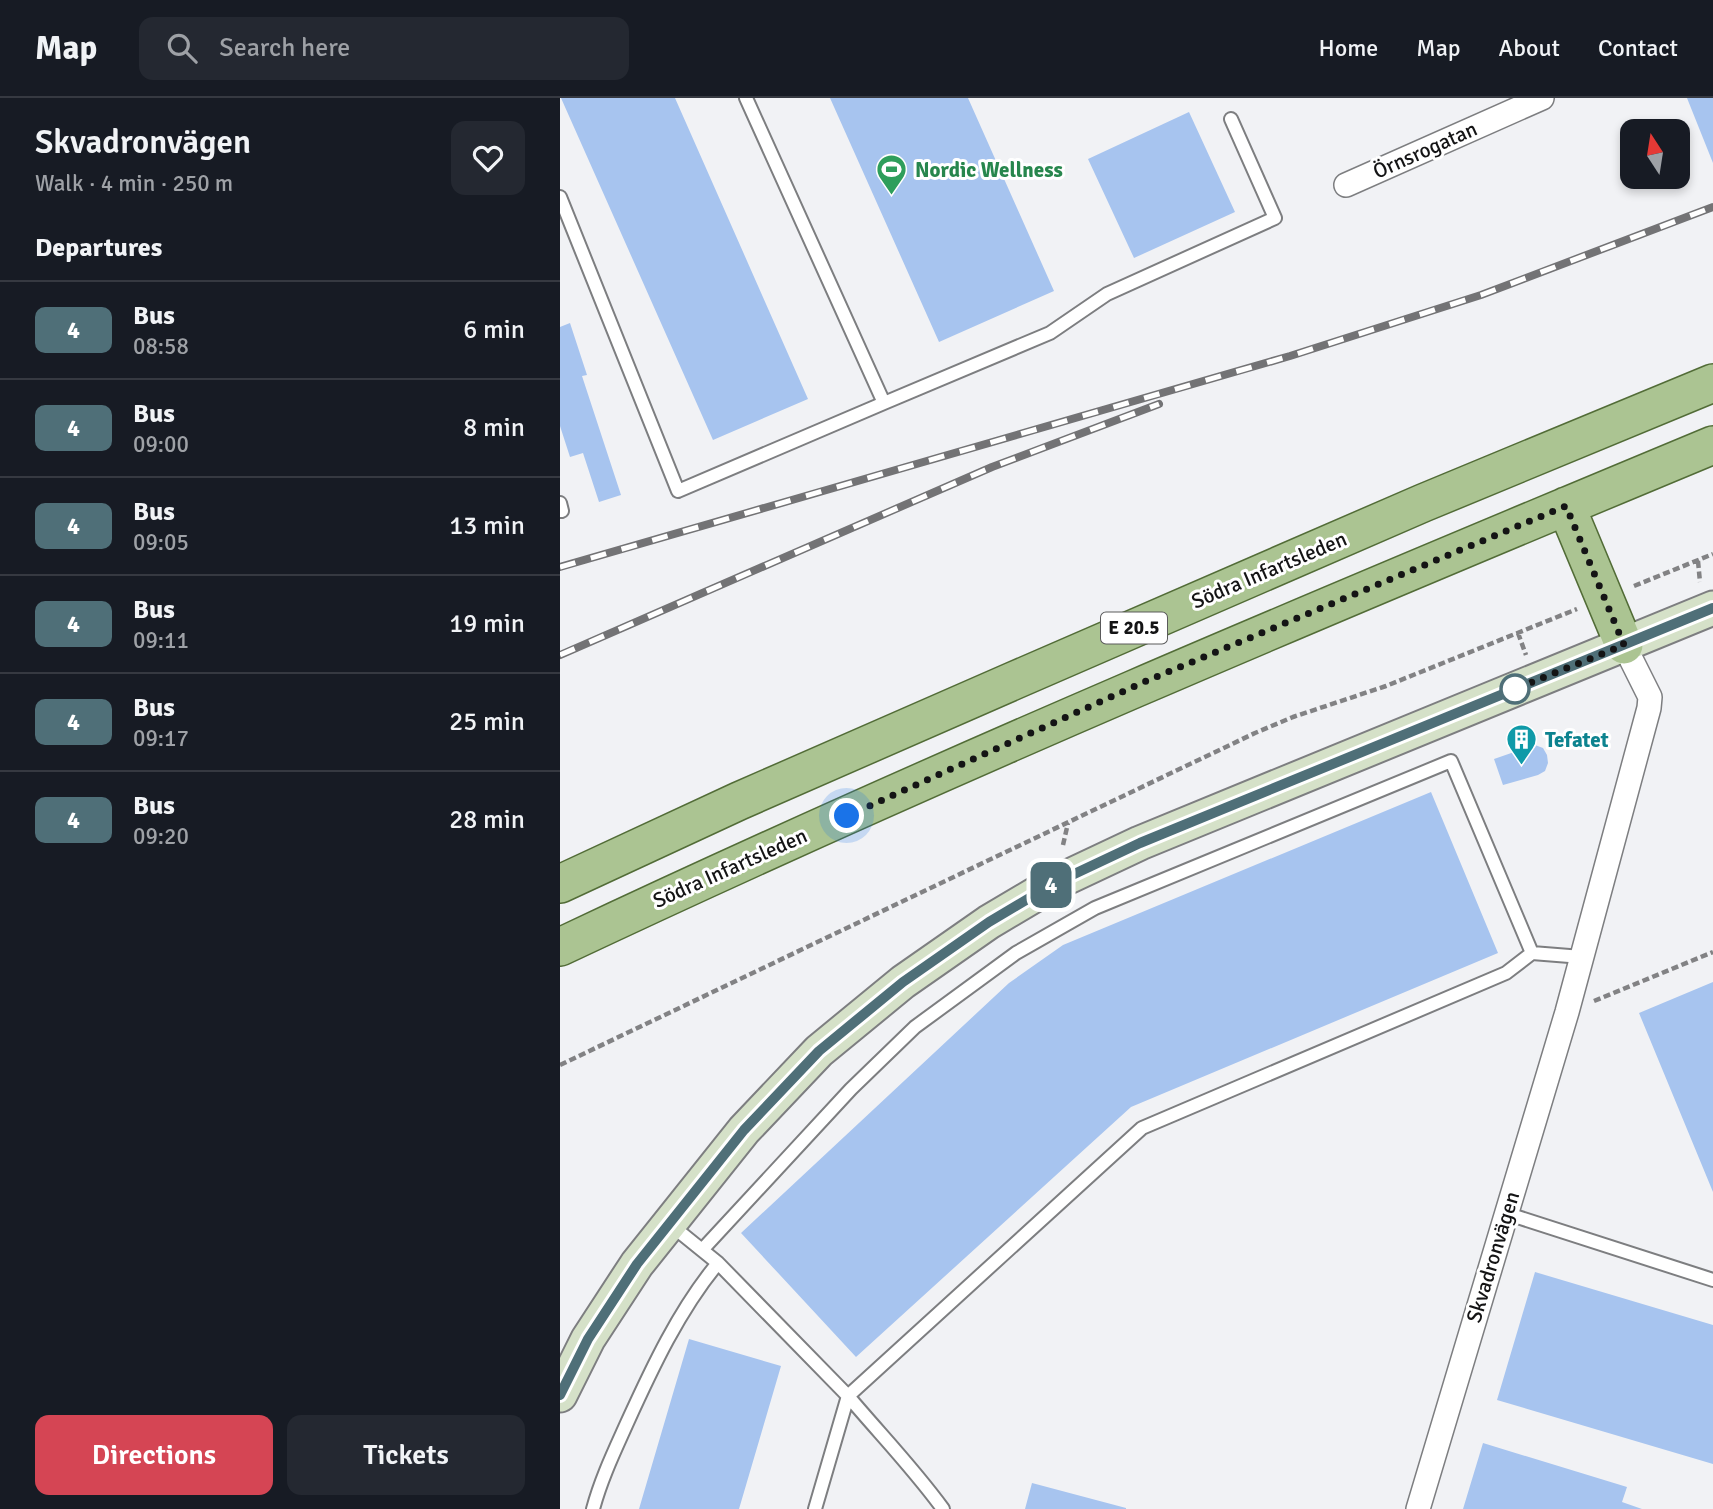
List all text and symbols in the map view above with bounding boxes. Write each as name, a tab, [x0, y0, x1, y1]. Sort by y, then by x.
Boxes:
search box	[139, 17, 629, 80]
text: Map	[35, 28, 97, 69]
icon: search	[163, 29, 201, 67]
text: Search here	[219, 32, 350, 64]
text: Home	[1318, 33, 1378, 63]
text: Map	[1416, 33, 1461, 63]
text: About	[1499, 33, 1560, 63]
text: Contact	[1598, 33, 1678, 63]
street label: Örnsrogatan	[1369, 115, 1481, 185]
north arrow	[1620, 119, 1690, 189]
map controls	[1620, 119, 1690, 189]
button: heart	[451, 121, 525, 195]
text: Skvadronvägen	[35, 122, 251, 163]
sports icon: Nordic Wellness	[875, 153, 909, 197]
place label: Nordic Wellness	[915, 157, 1063, 183]
text: Walk · 4 min · 250 m	[35, 169, 233, 198]
text: Departures	[35, 232, 162, 264]
text: Bus	[133, 300, 175, 332]
text: 6 min	[463, 314, 525, 346]
text: 4	[67, 315, 80, 345]
text: 08:58	[133, 332, 189, 361]
text: Bus	[133, 398, 175, 430]
text: 8 min	[463, 412, 525, 444]
text: 4	[67, 413, 80, 443]
text: 09:00	[133, 430, 189, 459]
text: Bus	[133, 496, 175, 528]
text: 13 min	[449, 510, 525, 542]
text: 4	[67, 511, 80, 541]
street label: Södra Infartsleden	[1187, 526, 1351, 614]
text: 09:05	[133, 528, 189, 557]
text: Bus	[133, 594, 175, 626]
text: 19 min	[449, 608, 525, 640]
text: 4	[67, 609, 80, 639]
road number: E 20.5	[1101, 612, 1167, 643]
text: 09:11	[133, 626, 189, 655]
unlabelled marker	[1500, 674, 1530, 704]
text: Bus	[133, 692, 175, 724]
text: 25 min	[449, 706, 525, 738]
text: 4	[67, 707, 80, 737]
building icon: Tefatet	[1505, 723, 1539, 767]
text: 09:17	[133, 724, 189, 753]
place label: Tefatet	[1545, 727, 1609, 753]
text: Bus	[133, 790, 175, 822]
your location	[829, 798, 864, 833]
text: 28 min	[449, 804, 525, 836]
text: 4	[67, 805, 80, 835]
text: 09:20	[133, 822, 189, 851]
street label: Södra Infartsleden	[649, 822, 811, 914]
line badge: 4	[1028, 862, 1074, 908]
text: 4	[1045, 870, 1057, 900]
street label: Skvadronvägen	[1461, 1188, 1525, 1326]
button: Directions	[35, 1415, 273, 1495]
button: Tickets	[287, 1415, 525, 1495]

